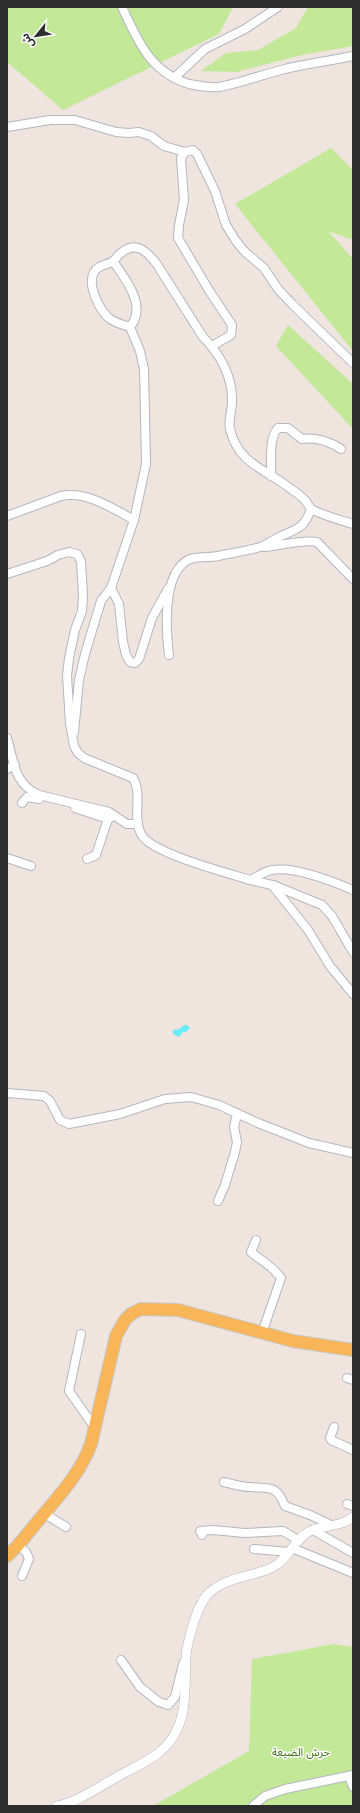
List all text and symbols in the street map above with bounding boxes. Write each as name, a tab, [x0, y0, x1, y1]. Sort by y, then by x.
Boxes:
north arrow	[16, 16, 56, 56]
text: ش	[18, 31, 37, 51]
park label: حرش الضيعة	[272, 1746, 330, 1759]

